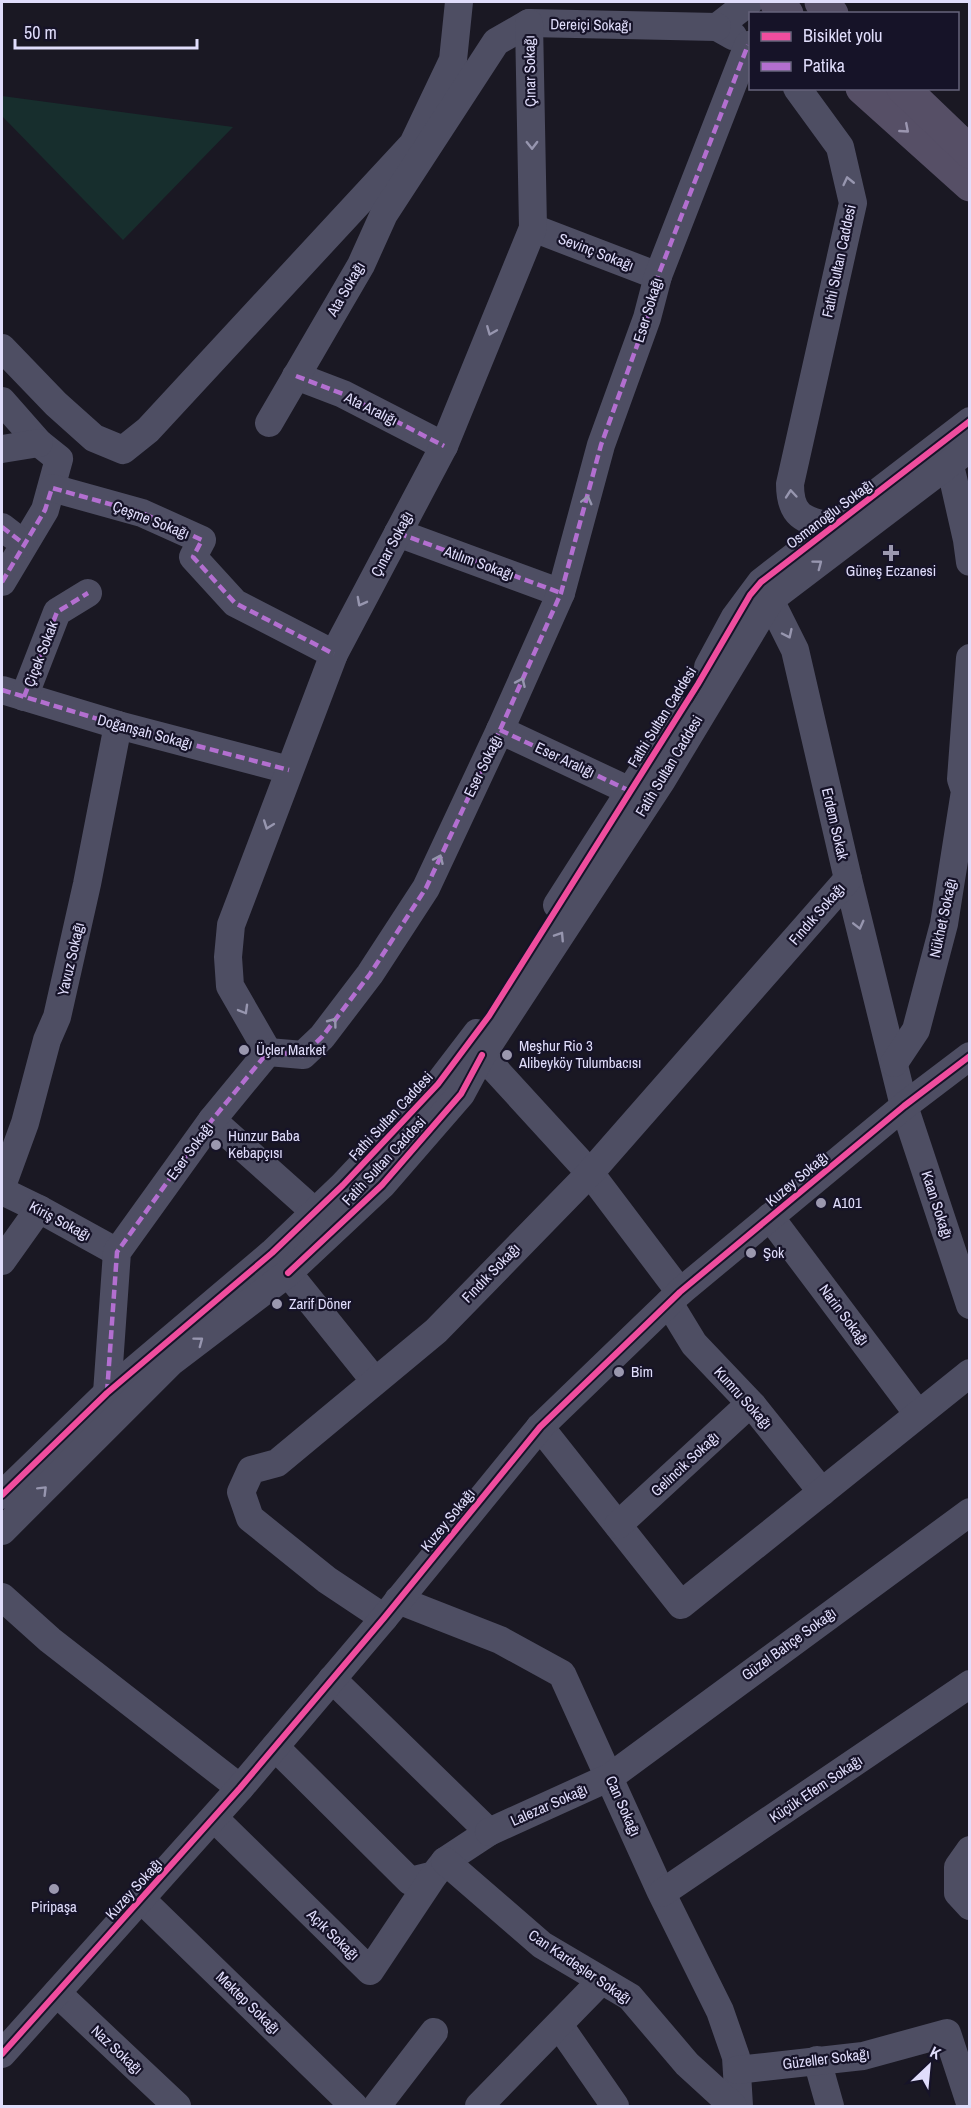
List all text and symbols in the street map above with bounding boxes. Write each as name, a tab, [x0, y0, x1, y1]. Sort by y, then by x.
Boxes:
scale bar	[15, 12, 196, 50]
legend	[749, 12, 959, 90]
street label: Dereiçi Sokağı	[550, 13, 632, 36]
text: 50 m	[24, 20, 57, 45]
text: Bisiklet yolu	[803, 23, 883, 48]
street label: Çınar Sokağı	[518, 35, 541, 107]
text: Patika	[803, 53, 845, 78]
one-way arrow	[898, 122, 909, 133]
one-way arrow	[525, 140, 538, 149]
one-way arrow	[842, 176, 855, 186]
street label: Fathi Sultan Caddesi	[816, 202, 861, 319]
street label: Sevinç Sokağı	[555, 228, 637, 276]
street label: Ata Sokağı	[321, 257, 370, 321]
street label: Eser Sokağı	[628, 275, 667, 345]
one-way arrow	[486, 325, 498, 336]
street label: Ata Aralığı	[340, 386, 401, 430]
street label: Osmanoğlu Sokağı	[782, 474, 878, 553]
one-way arrow	[785, 489, 798, 499]
street label: Çeşme Sokağı	[110, 495, 193, 544]
one-way arrow	[580, 495, 593, 505]
street label: Çınar Sokağı	[365, 507, 418, 580]
street label: Atılım Sokağı	[440, 540, 517, 585]
marker: Güneş Eczanesi	[884, 546, 898, 560]
one-way arrow	[811, 560, 822, 571]
place label: Güneş Eczanesi	[846, 560, 936, 581]
one-way arrow	[357, 595, 368, 606]
street label: Çiçek Sokak	[18, 617, 63, 690]
one-way arrow	[780, 627, 792, 638]
street label: Fathi Sultan Caddesi	[622, 662, 701, 771]
one-way arrow	[514, 678, 526, 689]
street label: Doğanşah Sokağı	[95, 709, 195, 754]
street label: Fatih Sultan Caddesi	[630, 711, 707, 820]
street label: Eser Sokağı	[458, 731, 507, 801]
street label: Eser Aralığı	[532, 737, 598, 783]
street label: Erdem Sokak	[817, 786, 854, 863]
one-way arrow	[263, 819, 276, 830]
one-way arrow	[432, 855, 444, 866]
street label: Nükhet Sokağı	[924, 876, 961, 960]
street label: Fındık Sokağı	[784, 878, 849, 949]
one-way arrow	[852, 919, 865, 929]
street label: Yavuz Sokağı	[52, 920, 89, 998]
one-way arrow	[553, 931, 564, 942]
one-way arrow	[237, 1003, 248, 1014]
one-way arrow	[326, 1018, 337, 1029]
place label: Meşhur Rio 3 Alibeyköy Tulumbacısı	[518, 1035, 641, 1073]
place label: Üçler Market	[256, 1039, 326, 1060]
marker: Üçler Market	[237, 1043, 251, 1057]
marker: Meşhur Rio 3 Alibeyköy Tulumbacısı	[500, 1048, 514, 1062]
street label: Fathi Sultan Caddesi	[344, 1066, 438, 1165]
street label: Fatih Sultan Caddesi	[337, 1111, 431, 1210]
street label: Eser Sokağı	[161, 1117, 218, 1184]
place label: Hunzur Baba Kebapçısı	[228, 1125, 300, 1163]
marker: Hunzur Baba Kebapçısı	[209, 1138, 223, 1152]
street label: Kuzey Sokağı	[761, 1146, 833, 1211]
street label: Kaan Sokağı	[917, 1168, 958, 1242]
place label: A101	[832, 1192, 862, 1213]
street label: Kiriş Sokağı	[26, 1196, 95, 1246]
marker: A101	[814, 1196, 828, 1210]
street label: Fındık Sokağı	[457, 1238, 525, 1307]
place label: Şok	[763, 1242, 785, 1263]
marker: Şok	[744, 1246, 758, 1260]
street label: Narin Sokağı	[814, 1280, 874, 1350]
place label: Zarif Döner	[289, 1293, 351, 1314]
marker: Zarif Döner	[270, 1297, 284, 1311]
one-way arrow	[192, 1337, 203, 1348]
place label: Bim	[631, 1361, 653, 1382]
street label: Kumru Sokağı	[709, 1362, 777, 1434]
marker: Bim	[612, 1365, 626, 1379]
street label: Gelincik Sokağı	[646, 1426, 724, 1501]
street label: Kuzey Sokağı	[416, 1484, 480, 1556]
one-way arrow	[36, 1486, 47, 1496]
street label: Güzel Bahçe Sokağı	[737, 1602, 840, 1685]
street label: Küçük Efem Sokağı	[765, 1750, 866, 1827]
street label: Can Sokağı	[601, 1772, 646, 1839]
street label: Lalezar Sokağı	[507, 1778, 591, 1831]
street label: Kuzey Sokağı	[100, 1853, 167, 1924]
marker: Piripaşa	[47, 1882, 61, 1896]
place label: Piripaşa	[31, 1896, 77, 1917]
street label: Açık Sokağı	[302, 1904, 364, 1965]
street label: Can Kardeşler Sokağı	[525, 1924, 636, 2009]
street label: Mektep Sokağı	[212, 1967, 285, 2039]
street label: Naz Sokağı	[87, 2020, 148, 2079]
north arrow	[899, 2036, 959, 2096]
text: K	[926, 2041, 945, 2065]
street label: Güzeller Sokağı	[781, 2043, 871, 2074]

